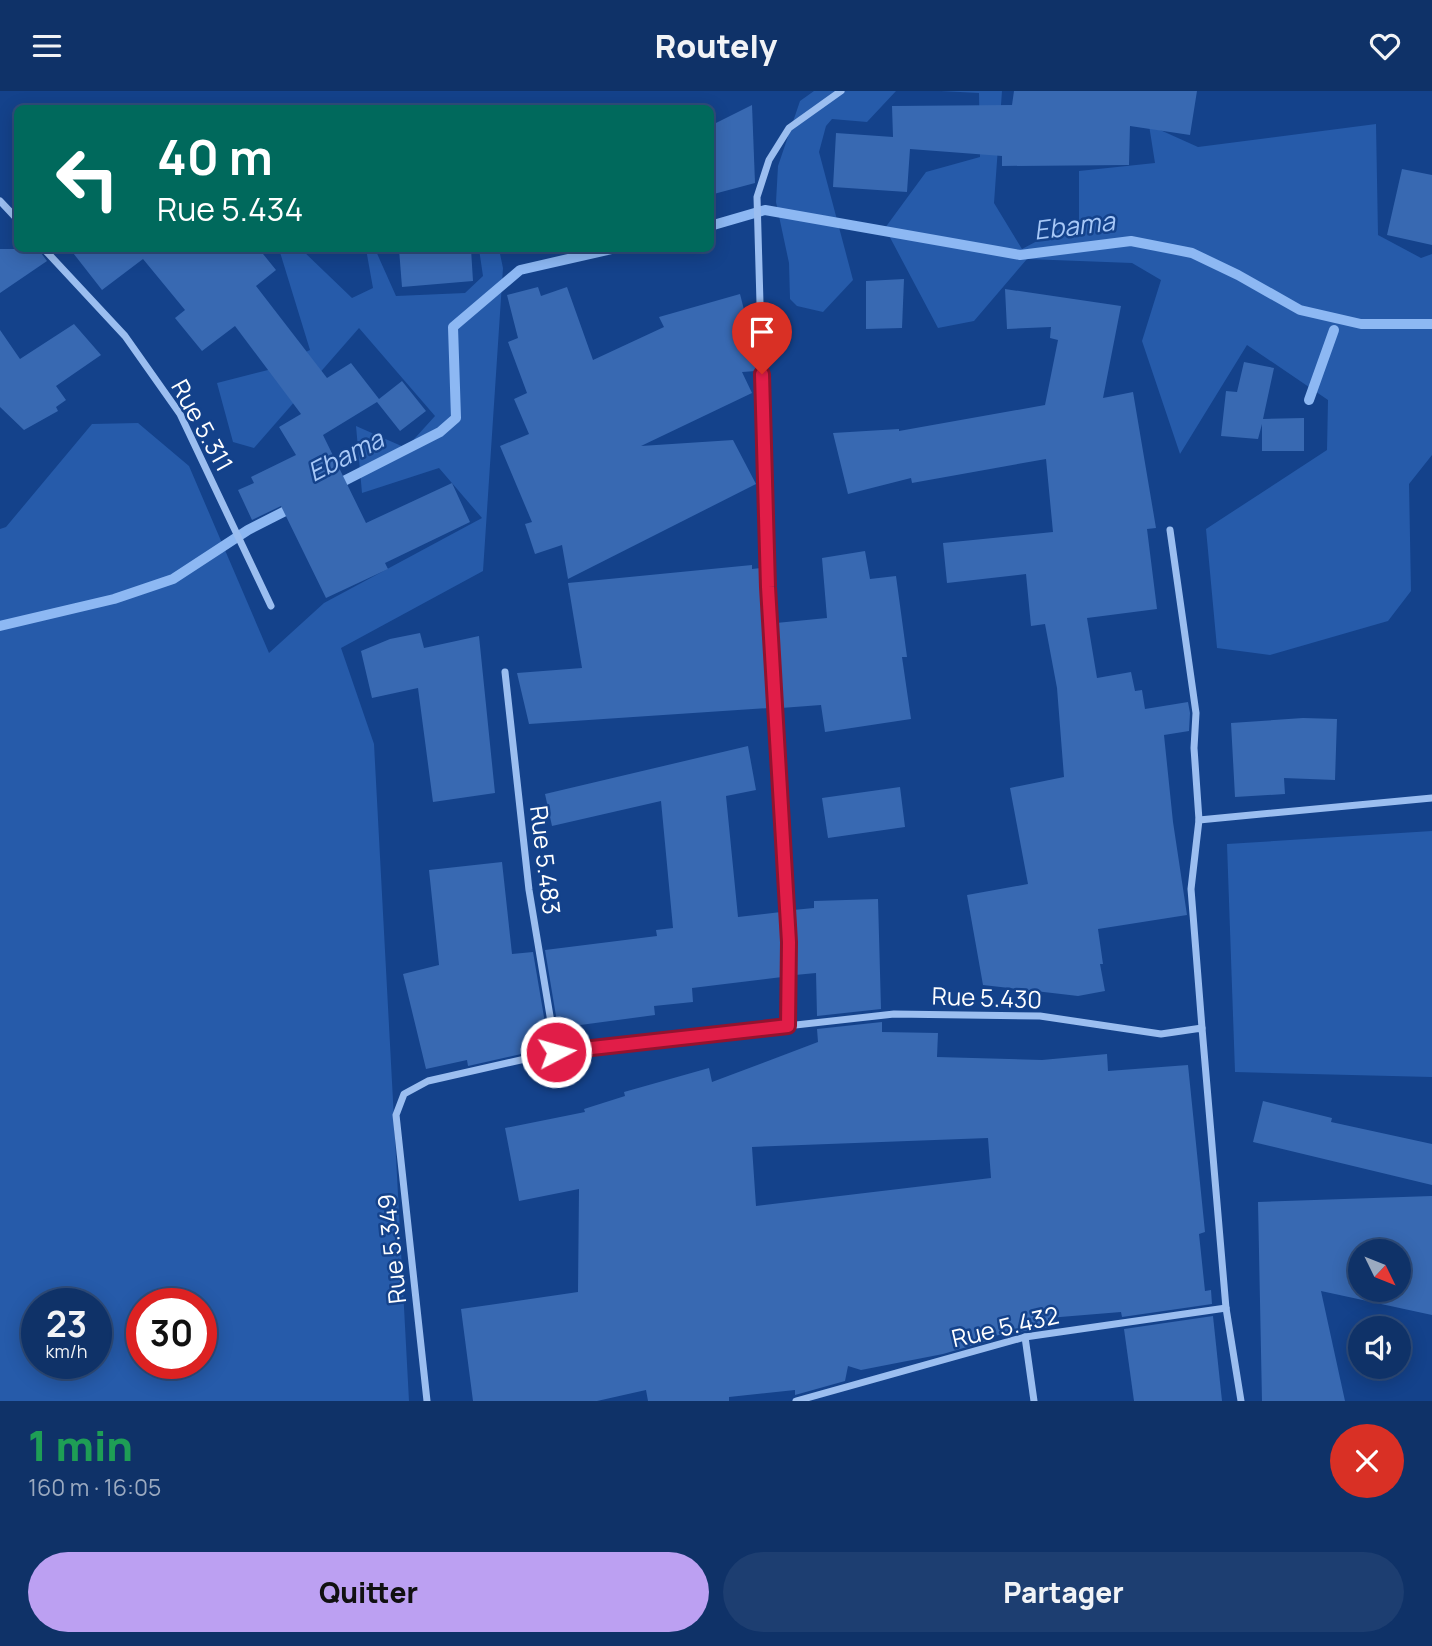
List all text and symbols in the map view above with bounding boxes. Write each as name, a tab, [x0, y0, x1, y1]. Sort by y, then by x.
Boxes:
text: Routely	[655, 24, 777, 68]
icon: menu	[28, 27, 66, 65]
icon: heart	[1366, 27, 1404, 65]
text: 40 m	[157, 123, 273, 190]
icon: left	[42, 133, 133, 224]
text: Rue 5.434	[157, 187, 303, 231]
water label: Ebama	[1032, 202, 1118, 248]
pin	[732, 302, 792, 374]
icon: arrive	[743, 313, 781, 351]
street label: Rue 5.311	[164, 373, 242, 477]
water label: Ebama	[301, 420, 391, 489]
street label: Rue 5.483	[523, 804, 569, 916]
street label: Rue 5.430	[931, 979, 1043, 1015]
position arrow	[519, 1015, 593, 1089]
street label: Rue 5.349	[369, 1192, 413, 1306]
north arrow	[1348, 1239, 1410, 1302]
map controls	[1348, 1239, 1411, 1379]
speed limit sign: 30	[126, 1288, 217, 1379]
street label: Rue 5.432	[948, 1298, 1062, 1354]
text: 23	[46, 1300, 87, 1348]
button: sound	[1348, 1316, 1411, 1379]
text: km/h	[46, 1339, 87, 1363]
text: 1 min	[28, 1416, 133, 1474]
button: close	[1330, 1424, 1404, 1498]
text: 160 m · 16:05	[28, 1471, 161, 1503]
button: Quitter	[28, 1552, 709, 1632]
button: Partager	[723, 1552, 1404, 1632]

